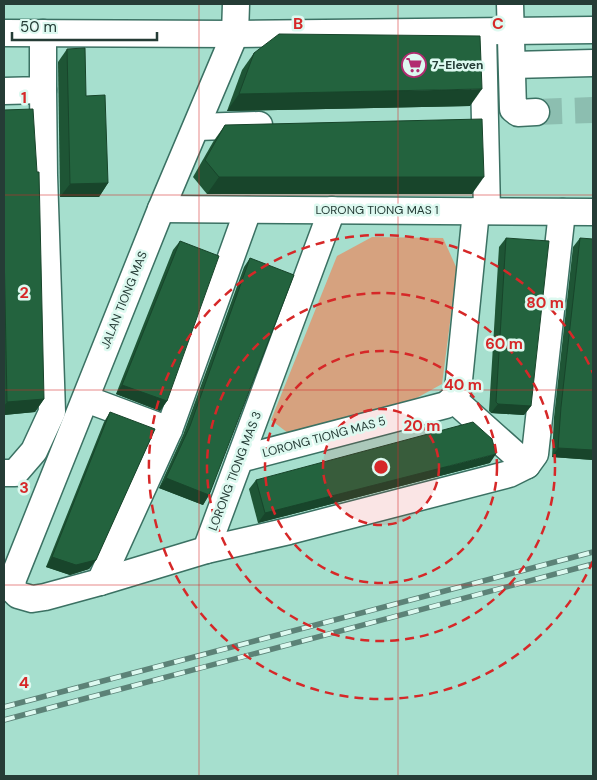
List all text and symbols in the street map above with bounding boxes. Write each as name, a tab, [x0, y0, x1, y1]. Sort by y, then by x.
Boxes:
scale bar	[12, 10, 158, 42]
text: B	[293, 13, 303, 34]
text: C	[492, 13, 504, 34]
text: 50 m	[20, 17, 57, 37]
supermarket icon: 7-Eleven	[401, 52, 427, 78]
place label: 7-Eleven	[432, 57, 484, 73]
text: 1	[21, 87, 27, 108]
street label: LORONG TIONG MAS 1	[315, 202, 439, 218]
street label: JALAN TIONG MAS	[97, 249, 151, 351]
text: 2	[19, 282, 29, 303]
text: 80 m	[526, 293, 564, 313]
text: 60 m	[485, 334, 523, 354]
text: 40 m	[444, 375, 482, 395]
street label: LORONG TIONG MAS 3	[205, 409, 265, 533]
street label: LORONG TIONG MAS 5	[261, 413, 387, 461]
text: 20 m	[404, 416, 440, 436]
centre of rings	[372, 458, 390, 476]
text: 3	[19, 477, 29, 498]
text: 4	[19, 672, 29, 693]

